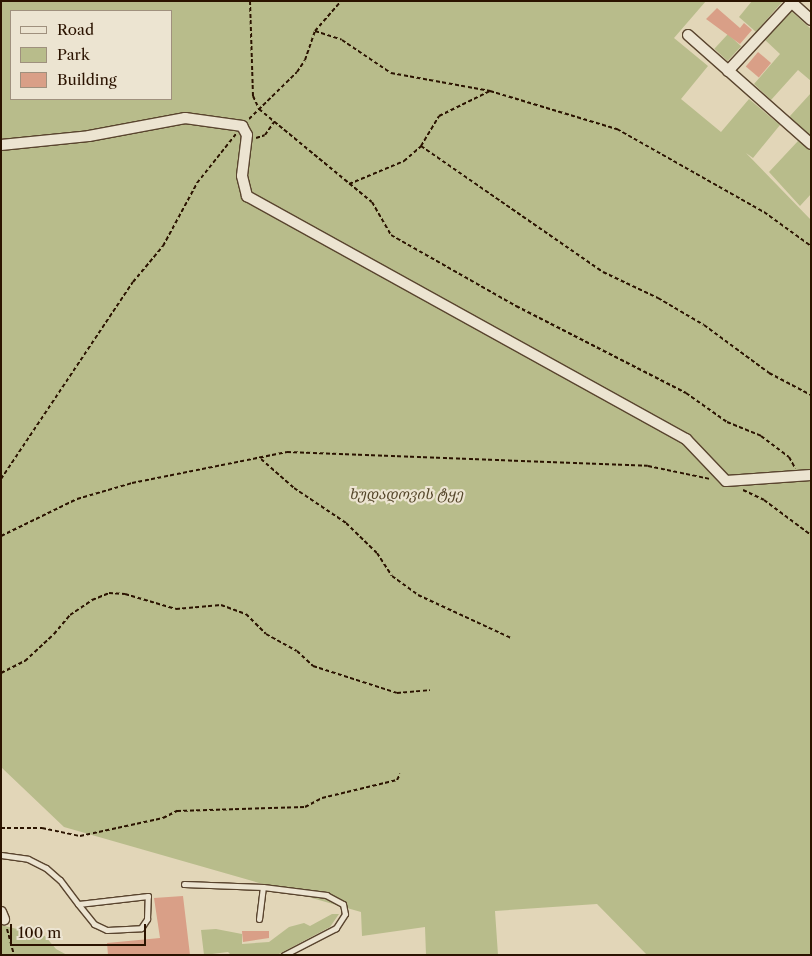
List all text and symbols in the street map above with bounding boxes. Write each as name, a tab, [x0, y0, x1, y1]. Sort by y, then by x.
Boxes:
legend	[10, 10, 172, 100]
text: Road	[57, 20, 94, 39]
text: Park	[57, 45, 90, 64]
text: Building	[57, 70, 117, 89]
park label: ხუდადოვის ტყე	[349, 486, 463, 502]
scale bar	[12, 914, 149, 946]
text: 100 m	[18, 923, 61, 942]

